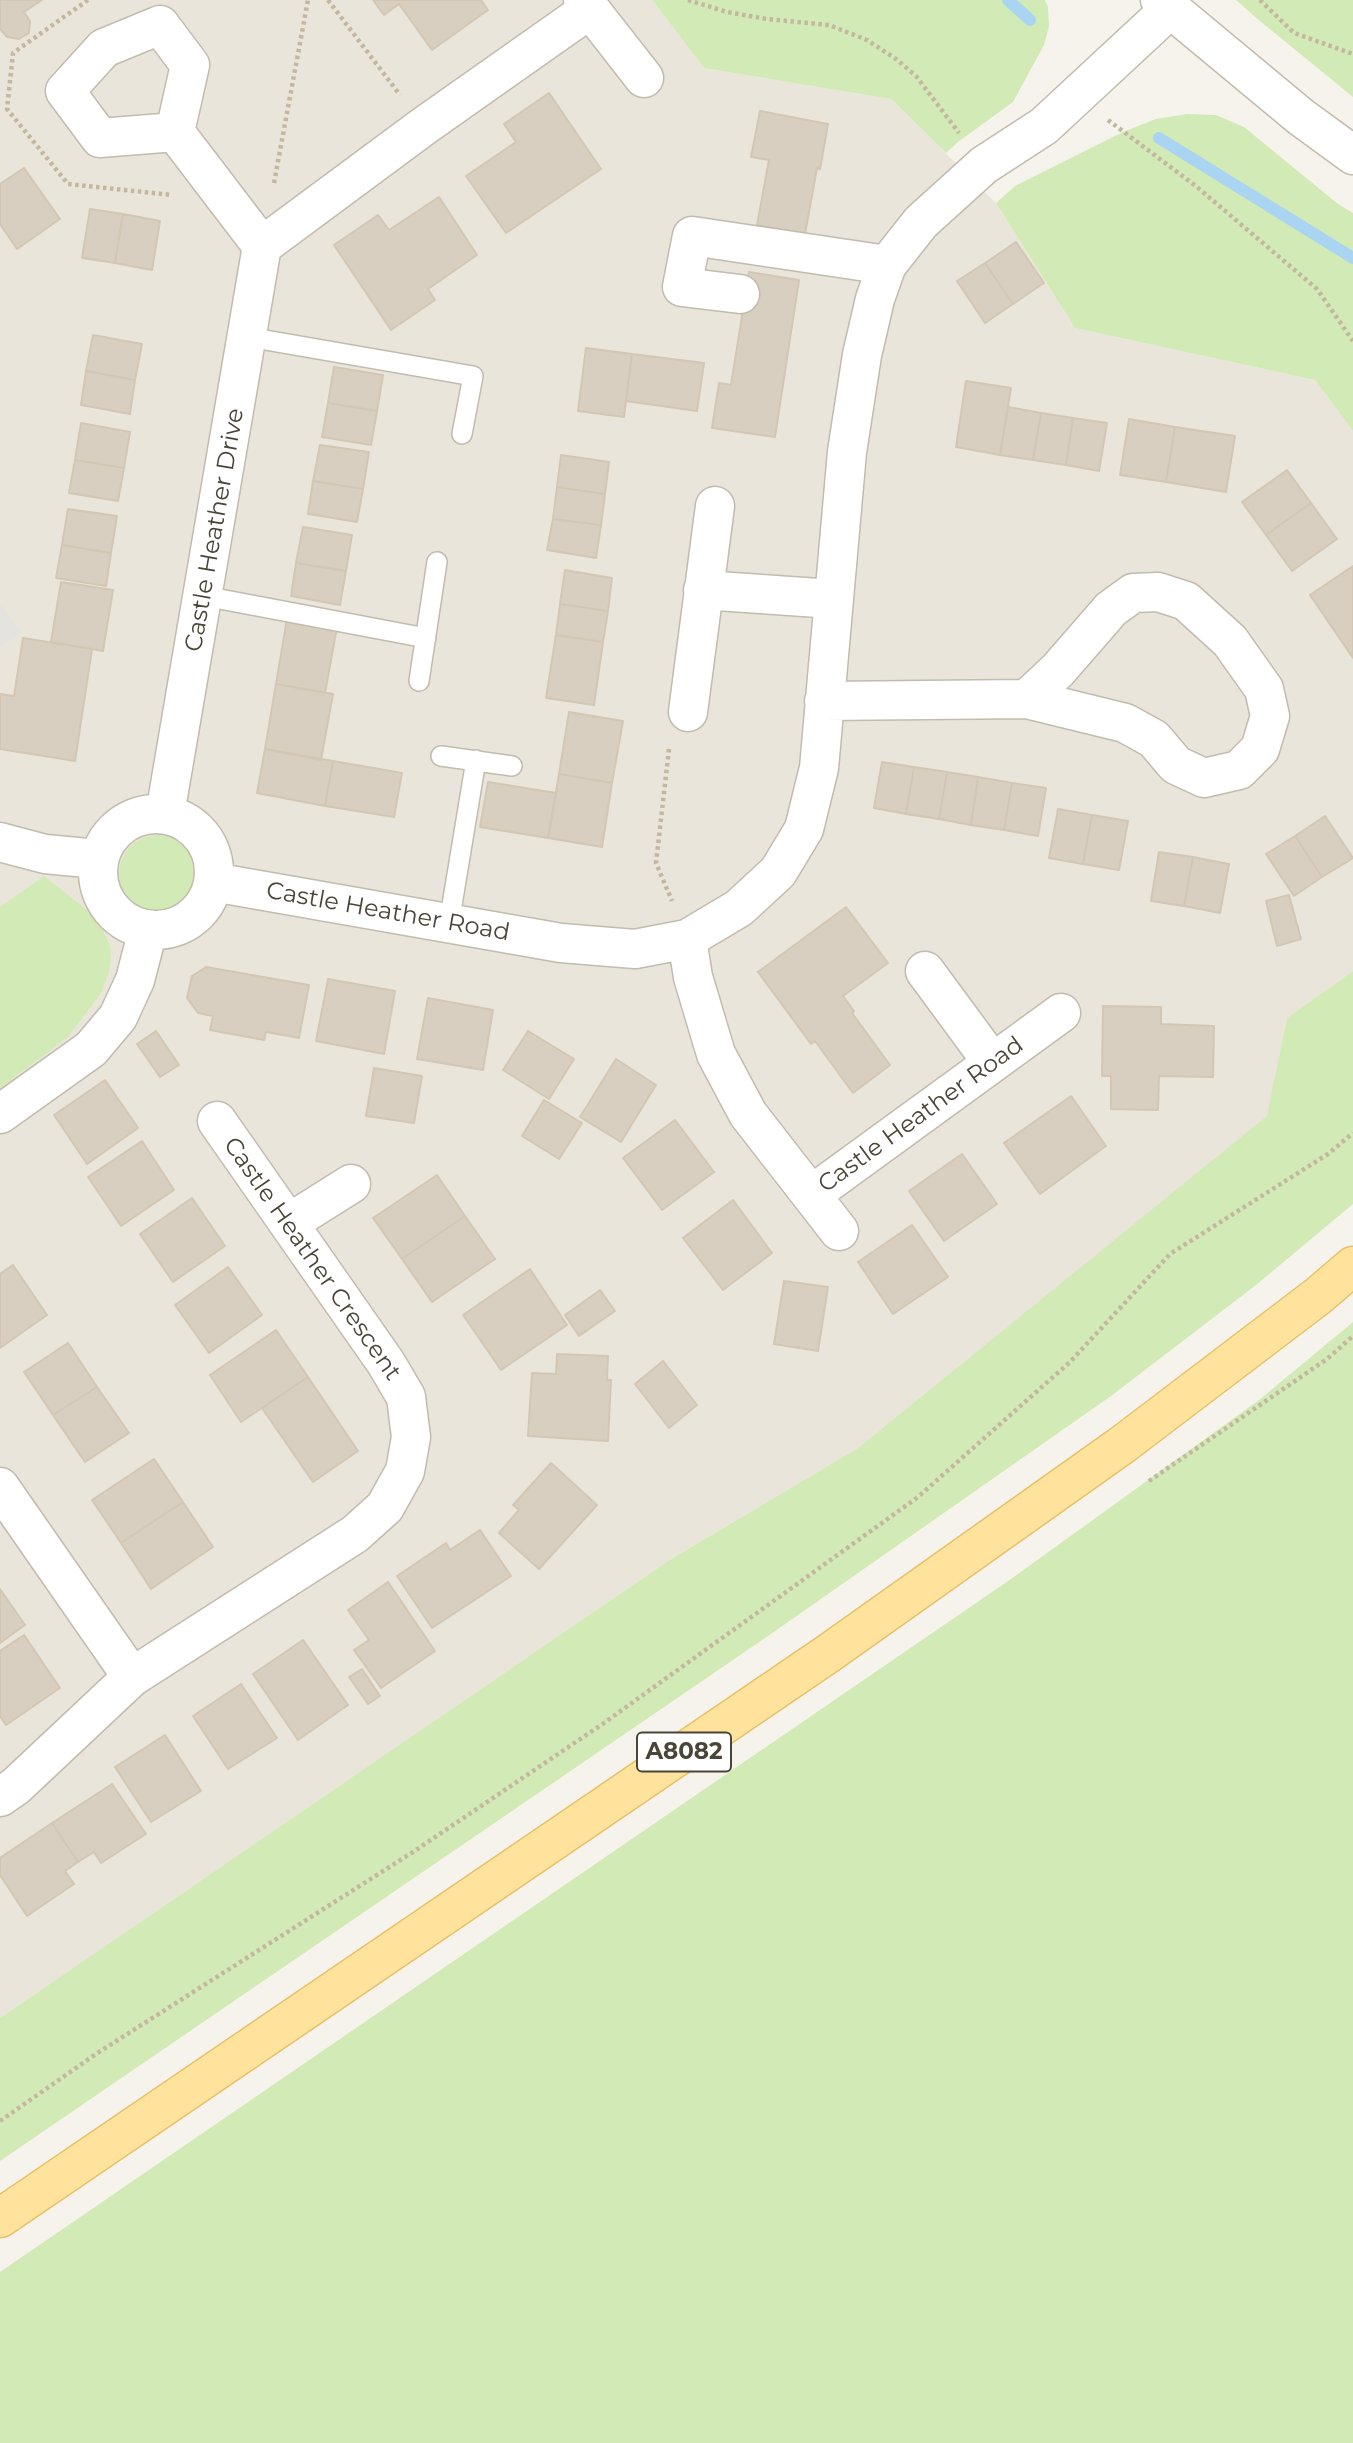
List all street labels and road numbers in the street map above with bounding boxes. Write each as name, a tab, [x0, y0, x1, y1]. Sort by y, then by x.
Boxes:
street label: Castle Heather Drive	[179, 406, 251, 654]
street label: Castle Heather Road	[264, 876, 512, 948]
street label: Castle Heather Road	[813, 1031, 1029, 1199]
street label: Castle Heather Crescent	[217, 1132, 407, 1386]
road number: A8082	[637, 1732, 731, 1772]

